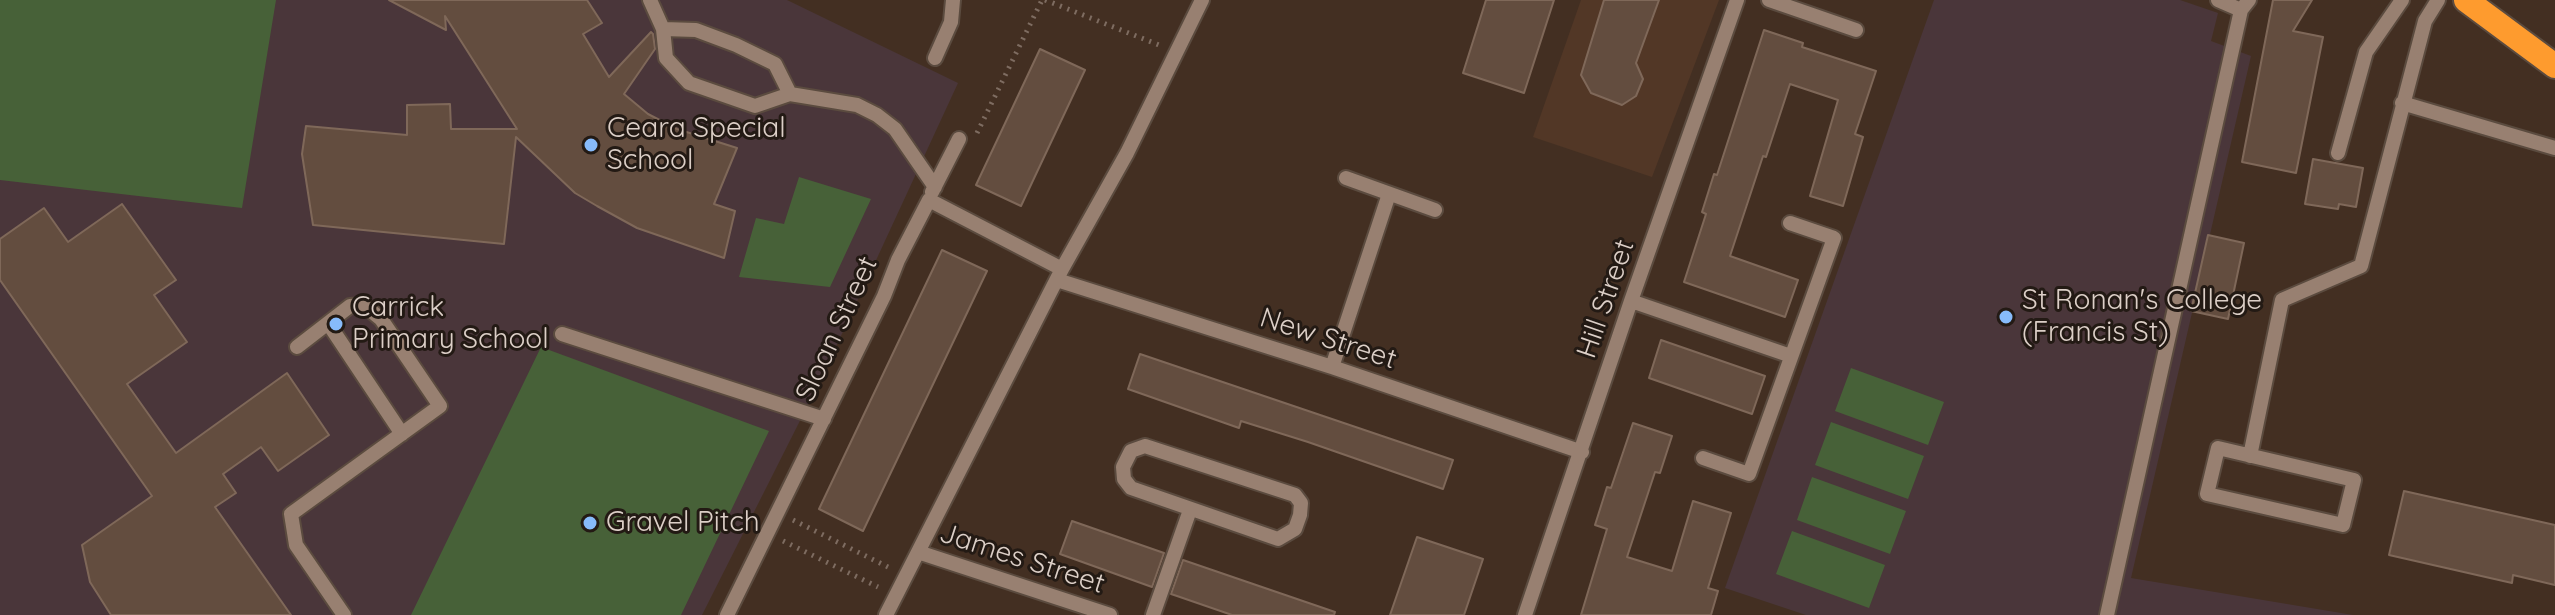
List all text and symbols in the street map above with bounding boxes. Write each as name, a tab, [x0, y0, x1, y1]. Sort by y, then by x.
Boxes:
place label: Ceara Special School	[607, 112, 786, 178]
marker: Ceara Special School	[582, 136, 600, 154]
street label: Hill Street	[1570, 235, 1642, 363]
street label: Sloan Street	[789, 251, 885, 407]
place label: St Ronan's College (Francis St)	[2022, 284, 2262, 350]
place label: Carrick Primary School	[352, 291, 549, 357]
street label: New Street	[1256, 301, 1400, 377]
marker: St Ronan's College (Francis St)	[1997, 308, 2015, 326]
marker: Carrick Primary School	[327, 315, 345, 333]
place label: Gravel Pitch	[606, 506, 760, 540]
marker: Gravel Pitch	[581, 514, 599, 532]
street label: James Street	[935, 517, 1109, 601]

